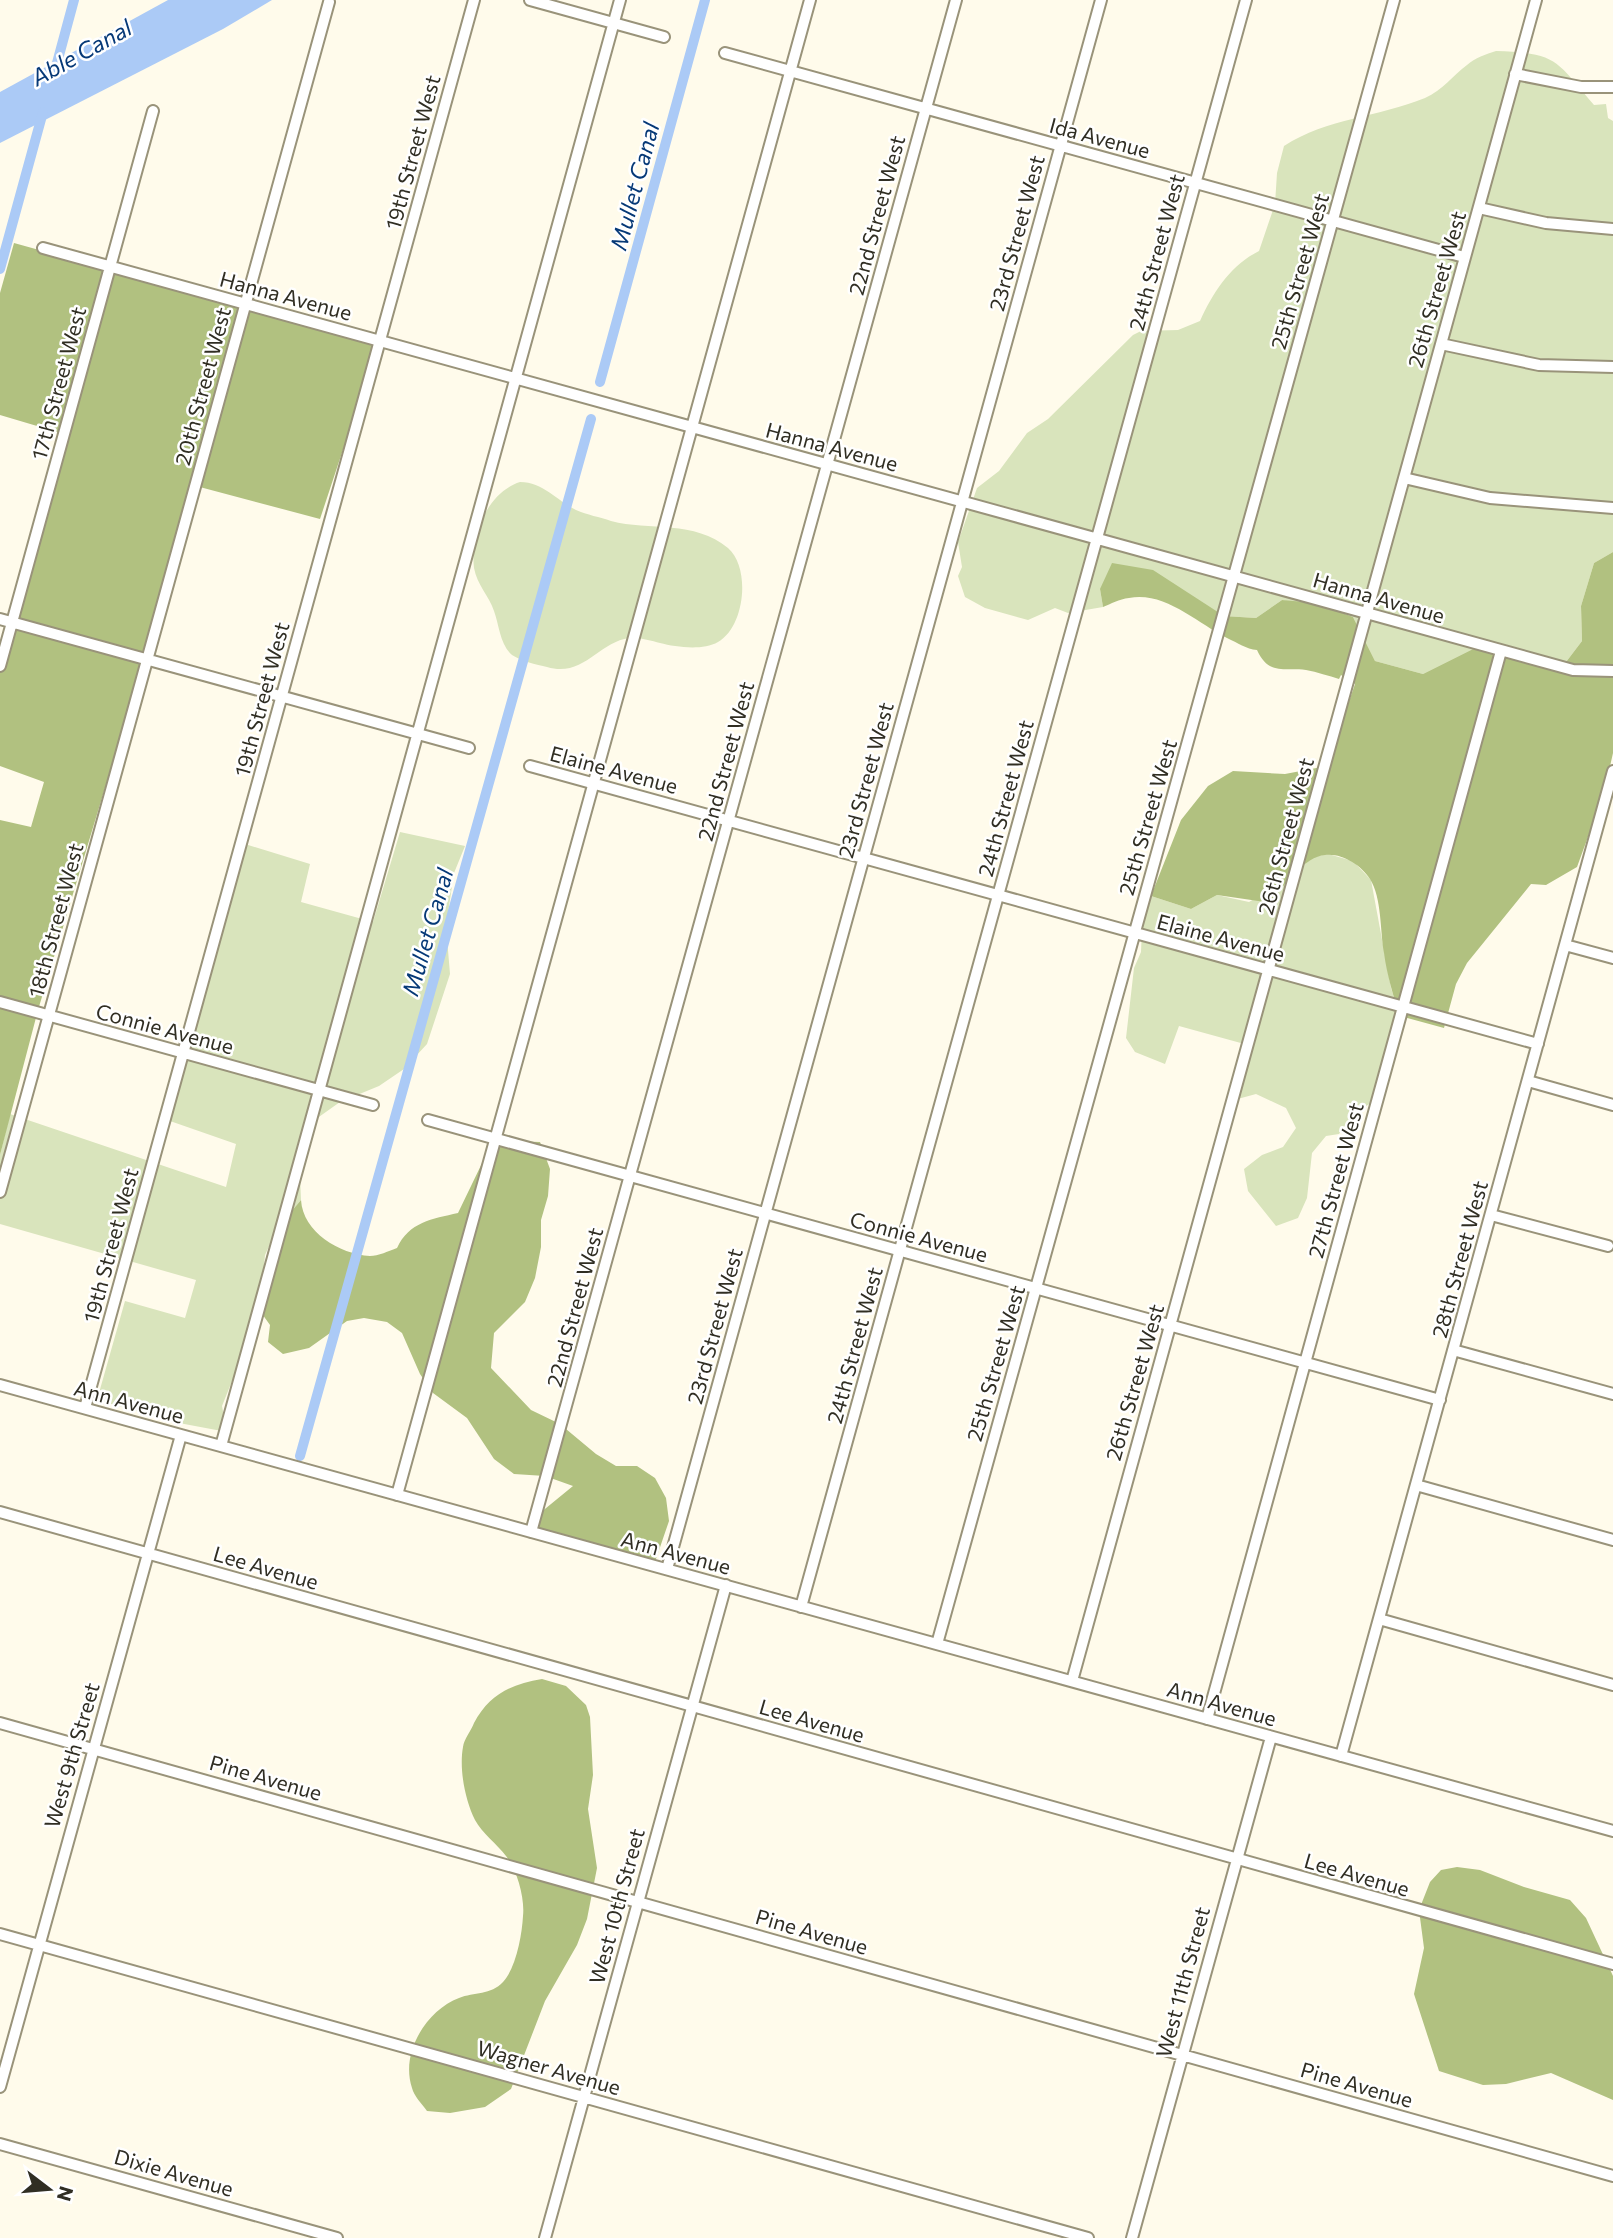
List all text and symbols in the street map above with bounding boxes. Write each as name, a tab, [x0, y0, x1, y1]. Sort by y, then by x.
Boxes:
water label: Able Canal	[25, 12, 137, 92]
street label: 19th Street West	[379, 72, 445, 232]
street label: Ida Avenue	[1047, 112, 1153, 162]
water label: Mullet Canal	[604, 118, 665, 253]
street label: 22nd Street West	[843, 133, 909, 297]
street label: 23rd Street West	[983, 152, 1049, 314]
street label: 24th Street West	[1123, 171, 1189, 333]
street label: 25th Street West	[1265, 190, 1333, 352]
street label: 26th Street West	[1402, 208, 1470, 370]
street label: Hanna Avenue	[217, 265, 355, 325]
street label: 17th Street West	[26, 304, 90, 462]
street label: 20th Street West	[169, 304, 235, 468]
street label: Hanna Avenue	[763, 416, 901, 476]
street label: Hanna Avenue	[1310, 566, 1448, 628]
street label: 19th Street West	[228, 619, 294, 779]
street label: 22nd Street West	[692, 679, 758, 843]
street label: 23rd Street West	[832, 699, 898, 861]
street label: 24th Street West	[972, 717, 1038, 879]
street label: 25th Street West	[1113, 736, 1181, 898]
street label: Elaine Avenue	[547, 740, 681, 798]
street label: 26th Street West	[1252, 755, 1318, 917]
street label: 18th Street West	[22, 840, 88, 1000]
water label: Mullet Canal	[395, 864, 459, 999]
street label: Elaine Avenue	[1154, 908, 1288, 966]
street label: Connie Avenue	[93, 998, 237, 1058]
street label: 27th Street West	[1302, 1100, 1368, 1260]
street label: 19th Street West	[77, 1165, 143, 1325]
street label: 28th Street West	[1426, 1178, 1492, 1340]
street label: Connie Avenue	[847, 1206, 991, 1266]
street label: 22nd Street West	[541, 1225, 607, 1389]
street label: 23rd Street West	[681, 1245, 747, 1407]
street label: 24th Street West	[821, 1264, 887, 1426]
street label: 25th Street West	[961, 1282, 1029, 1444]
street label: 26th Street West	[1100, 1301, 1168, 1463]
street label: Ann Avenue	[71, 1374, 187, 1428]
street label: Ann Avenue	[618, 1525, 734, 1579]
street label: Lee Avenue	[211, 1540, 321, 1594]
street label: Ann Avenue	[1164, 1675, 1280, 1731]
street label: West 9th Street	[38, 1679, 104, 1831]
street label: Lee Avenue	[757, 1693, 867, 1747]
street label: Pine Avenue	[207, 1749, 325, 1805]
street label: West 10th Street	[583, 1826, 649, 1986]
street label: Lee Avenue	[1302, 1847, 1412, 1901]
street label: Pine Avenue	[753, 1903, 871, 1959]
street label: West 11th Street	[1150, 1904, 1214, 2060]
street label: Wagner Avenue	[474, 2035, 624, 2099]
street label: Pine Avenue	[1298, 2056, 1416, 2112]
street label: Dixie Avenue	[112, 2143, 236, 2201]
north arrow	[14, 2154, 84, 2224]
text: N	[53, 2184, 79, 2204]

